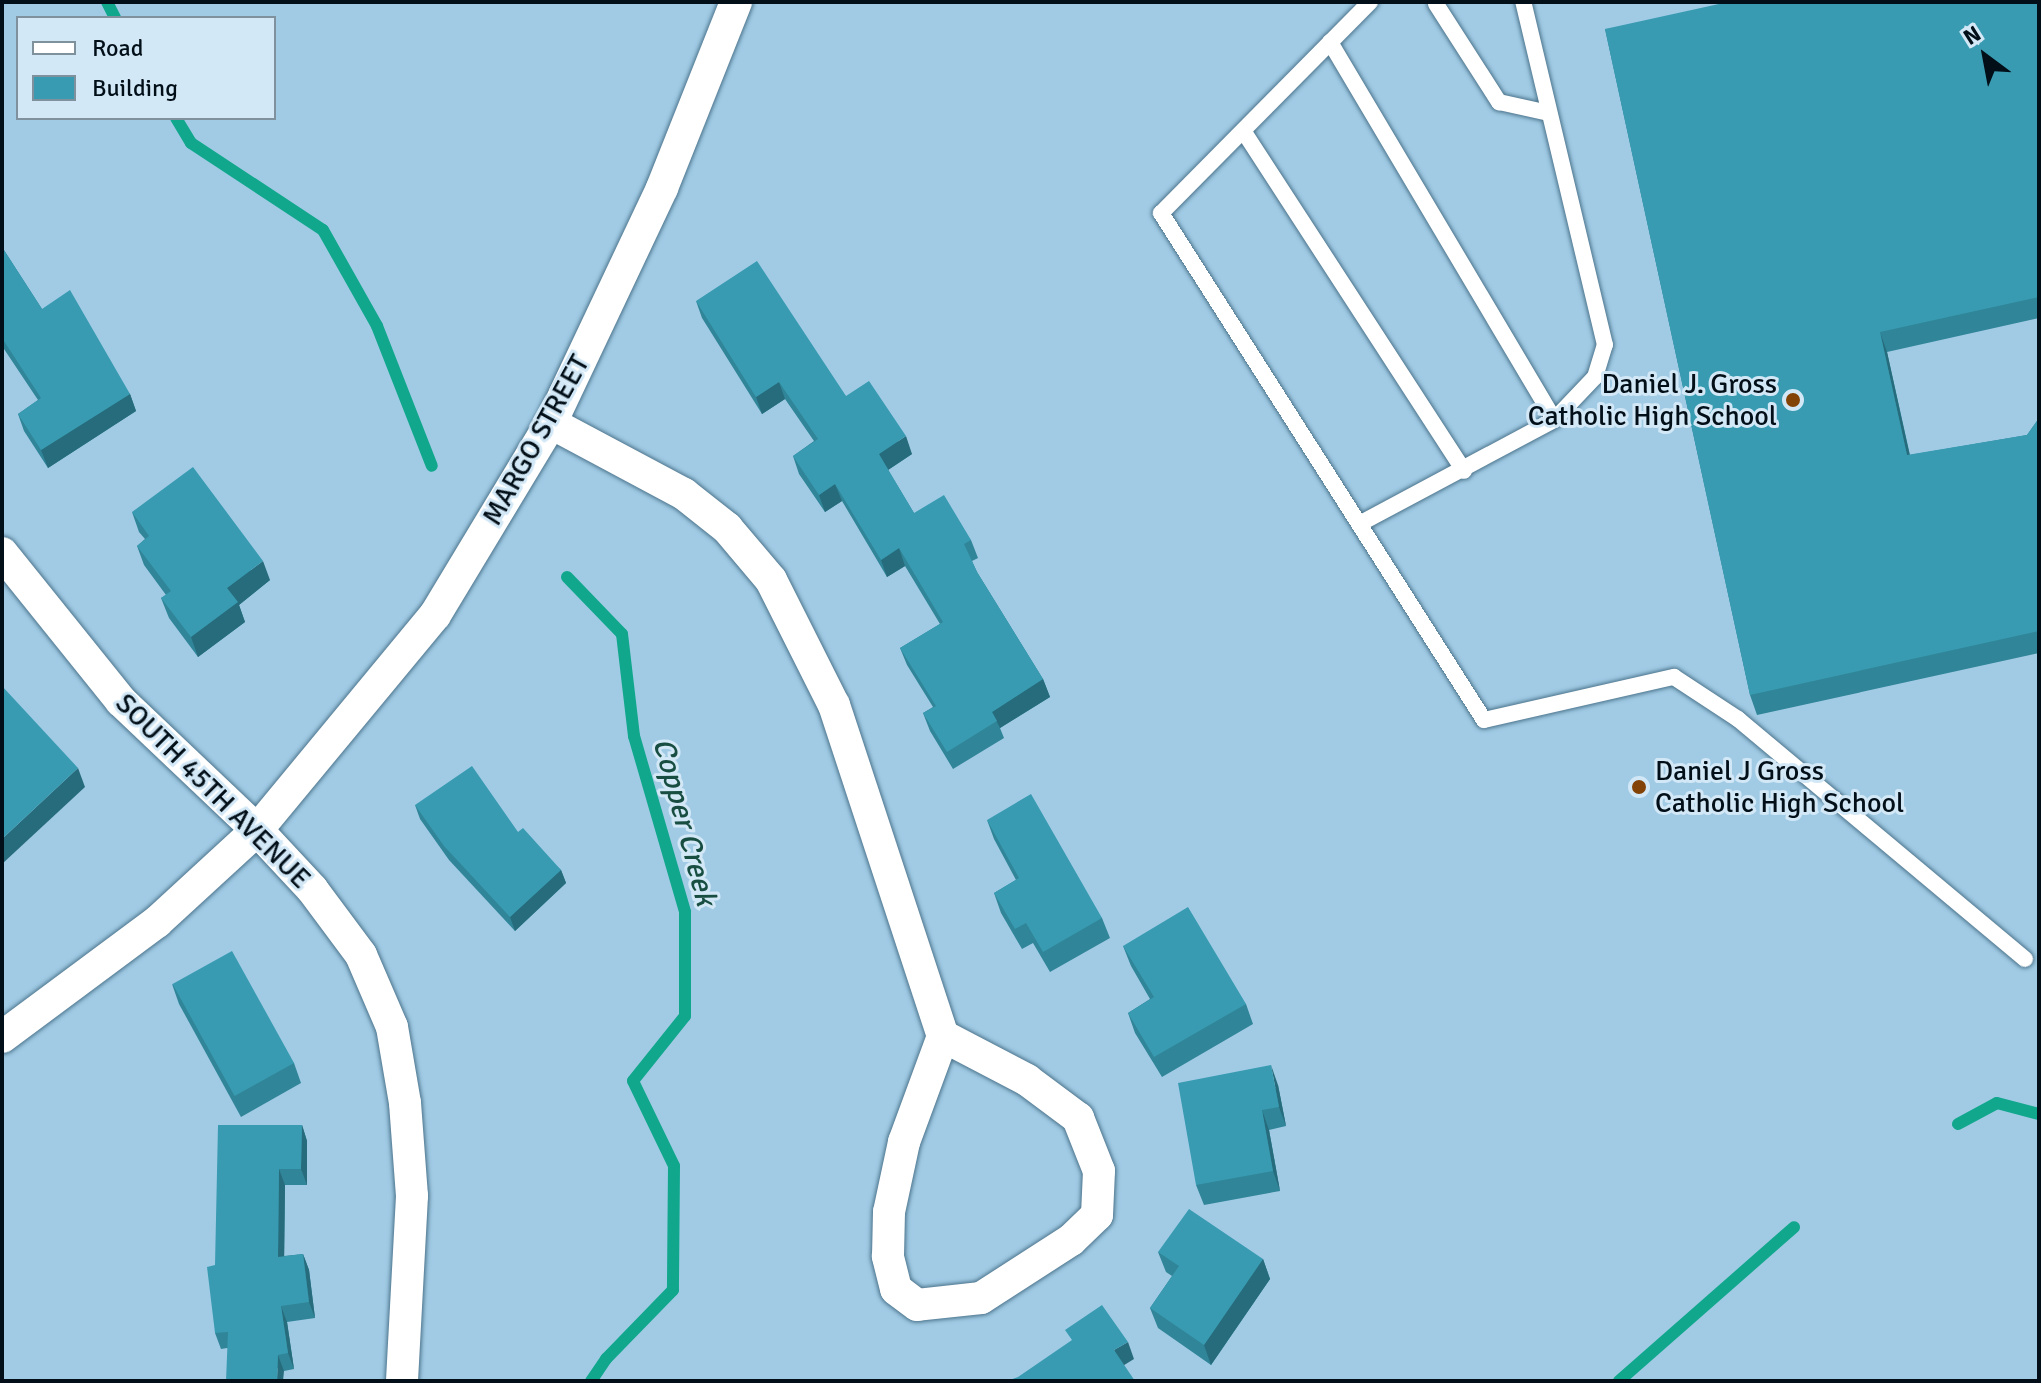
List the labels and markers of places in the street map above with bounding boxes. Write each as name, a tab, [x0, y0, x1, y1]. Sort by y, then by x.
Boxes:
place label: Daniel J. Gross Catholic High School	[1528, 367, 1777, 433]
marker: Daniel J. Gross Catholic High School	[1784, 391, 1802, 409]
place label: Daniel J Gross Catholic High School	[1655, 754, 1904, 820]
marker: Daniel J Gross Catholic High School	[1630, 778, 1648, 796]

